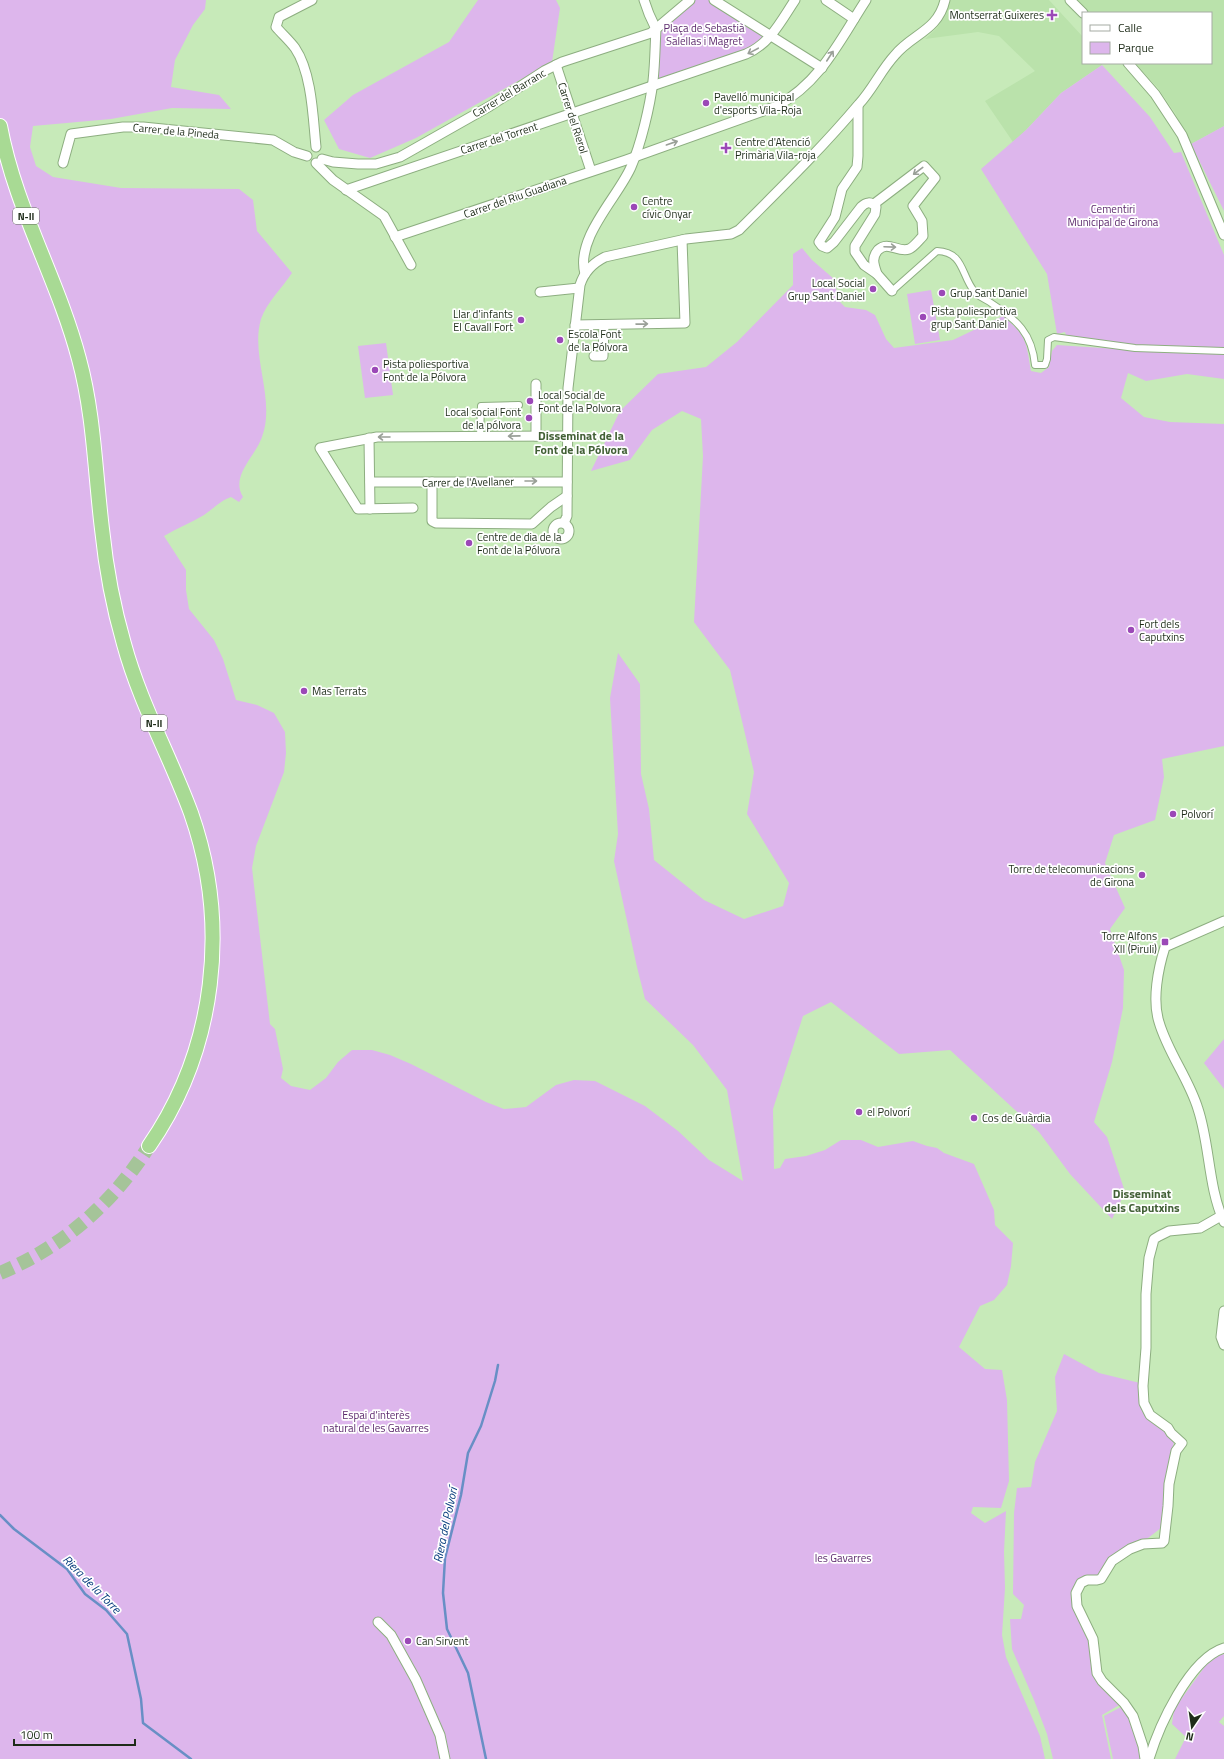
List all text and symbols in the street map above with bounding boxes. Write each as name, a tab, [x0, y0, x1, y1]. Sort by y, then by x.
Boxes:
place label: Montserrat Guixeres	[949, 7, 1044, 23]
marker: Montserrat Guixeres	[1047, 10, 1057, 20]
legend	[1082, 12, 1212, 64]
text: Calle	[1118, 18, 1142, 37]
park label: Plaça de Sebastià Salellas i Magret	[664, 20, 745, 49]
text: Parque	[1118, 38, 1154, 57]
one-way arrow	[747, 48, 759, 55]
one-way arrow	[826, 51, 834, 62]
street label: Carrer del Barranc	[469, 65, 549, 121]
street label: Carrer del Rierol	[554, 80, 592, 156]
place label: Pavelló municipal d'esports Vila-Roja	[714, 89, 802, 118]
marker: Pavelló municipal d'esports Vila-Roja	[701, 98, 711, 108]
street label: Carrer del Torrent	[458, 118, 540, 158]
street label: Carrer de la Pineda	[132, 119, 220, 143]
place label: Centre d'Atenció Primària Vila-roja	[735, 134, 816, 163]
one-way arrow	[665, 139, 677, 147]
marker: Centre d'Atenció Primària Vila-roja	[720, 142, 732, 154]
one-way arrow	[912, 167, 923, 176]
street label: Carrer del Riu Guadiana	[461, 172, 569, 222]
place label: Centre cívic Onyar	[642, 193, 692, 222]
park label: Cementiri Municipal de Girona	[1068, 201, 1159, 230]
marker: Centre cívic Onyar	[629, 202, 639, 212]
road number: N-II	[13, 208, 39, 224]
one-way arrow	[883, 243, 896, 251]
place label: Local Social Grup Sant Daniel	[788, 275, 865, 304]
marker: Local Social Grup Sant Daniel	[868, 284, 878, 294]
place label: Grup Sant Daniel	[950, 285, 1027, 301]
marker: Grup Sant Daniel	[937, 288, 947, 298]
place label: Pista poliesportiva grup Sant Daniel	[931, 303, 1017, 332]
place label: Llar d'infants El Cavall Fort	[453, 306, 513, 335]
marker: Pista poliesportiva grup Sant Daniel	[918, 312, 928, 322]
marker: Llar d'infants El Cavall Fort	[516, 315, 526, 325]
one-way arrow	[635, 320, 648, 328]
place label: Escola Font de la Pólvora	[568, 326, 628, 355]
marker: Escola Font de la Pólvora	[555, 335, 565, 345]
place label: Pista poliesportiva Font de la Pólvora	[383, 356, 469, 385]
marker: Pista poliesportiva Font de la Pólvora	[370, 365, 380, 375]
place label: Local Social de Font de la Polvora	[538, 387, 621, 416]
marker: Local Social de Font de la Polvora	[525, 396, 535, 406]
place label: Local social Font de la pólvora	[445, 404, 521, 433]
marker: Local social Font de la pólvora	[524, 413, 534, 423]
district label: Disseminat de la Font de la Pólvora	[534, 426, 628, 459]
one-way arrow	[508, 432, 521, 440]
one-way arrow	[378, 433, 391, 441]
street label: Carrer de l'Avellaner	[422, 473, 514, 491]
one-way arrow	[524, 477, 537, 485]
place label: Centre de dia de la Font de la Pólvora	[477, 529, 562, 558]
marker: Centre de dia de la Font de la Pólvora	[464, 538, 474, 548]
place label: Fort dels Caputxins	[1139, 616, 1184, 645]
marker: Fort dels Caputxins	[1126, 625, 1136, 635]
place label: Mas Terrats	[312, 683, 367, 699]
marker: Mas Terrats	[299, 686, 309, 696]
road number: N-II	[141, 715, 167, 731]
place label: Polvorí	[1181, 806, 1215, 822]
marker: Polvorí	[1168, 809, 1178, 819]
place label: Torre de telecomunicacions de Girona	[1008, 861, 1134, 890]
marker: Torre de telecomunicacions de Girona	[1137, 870, 1147, 880]
place label: Torre Alfons XII (Piruli)	[1101, 928, 1157, 957]
marker: Torre Alfons XII (Piruli)	[1160, 937, 1170, 947]
place label: el Polvorí	[867, 1104, 911, 1120]
marker: el Polvorí	[854, 1107, 864, 1117]
place label: Cos de Guàrdia	[982, 1110, 1051, 1126]
marker: Cos de Guàrdia	[969, 1113, 979, 1123]
district label: Disseminat dels Caputxins	[1104, 1184, 1180, 1217]
park label: Espai d'interès natural de les Gavarres	[323, 1407, 429, 1436]
water label: Riera del Polvorí	[428, 1482, 463, 1564]
water label: Riera de la Torre	[58, 1550, 127, 1619]
park label: les Gavarres	[815, 1550, 871, 1566]
place label: Can Sirvent	[416, 1633, 469, 1649]
marker: Can Sirvent	[403, 1636, 413, 1646]
north arrow	[1172, 1707, 1212, 1747]
scale bar	[14, 1721, 135, 1747]
text: 100 m	[20, 1725, 53, 1744]
text: N	[1184, 1728, 1195, 1745]

